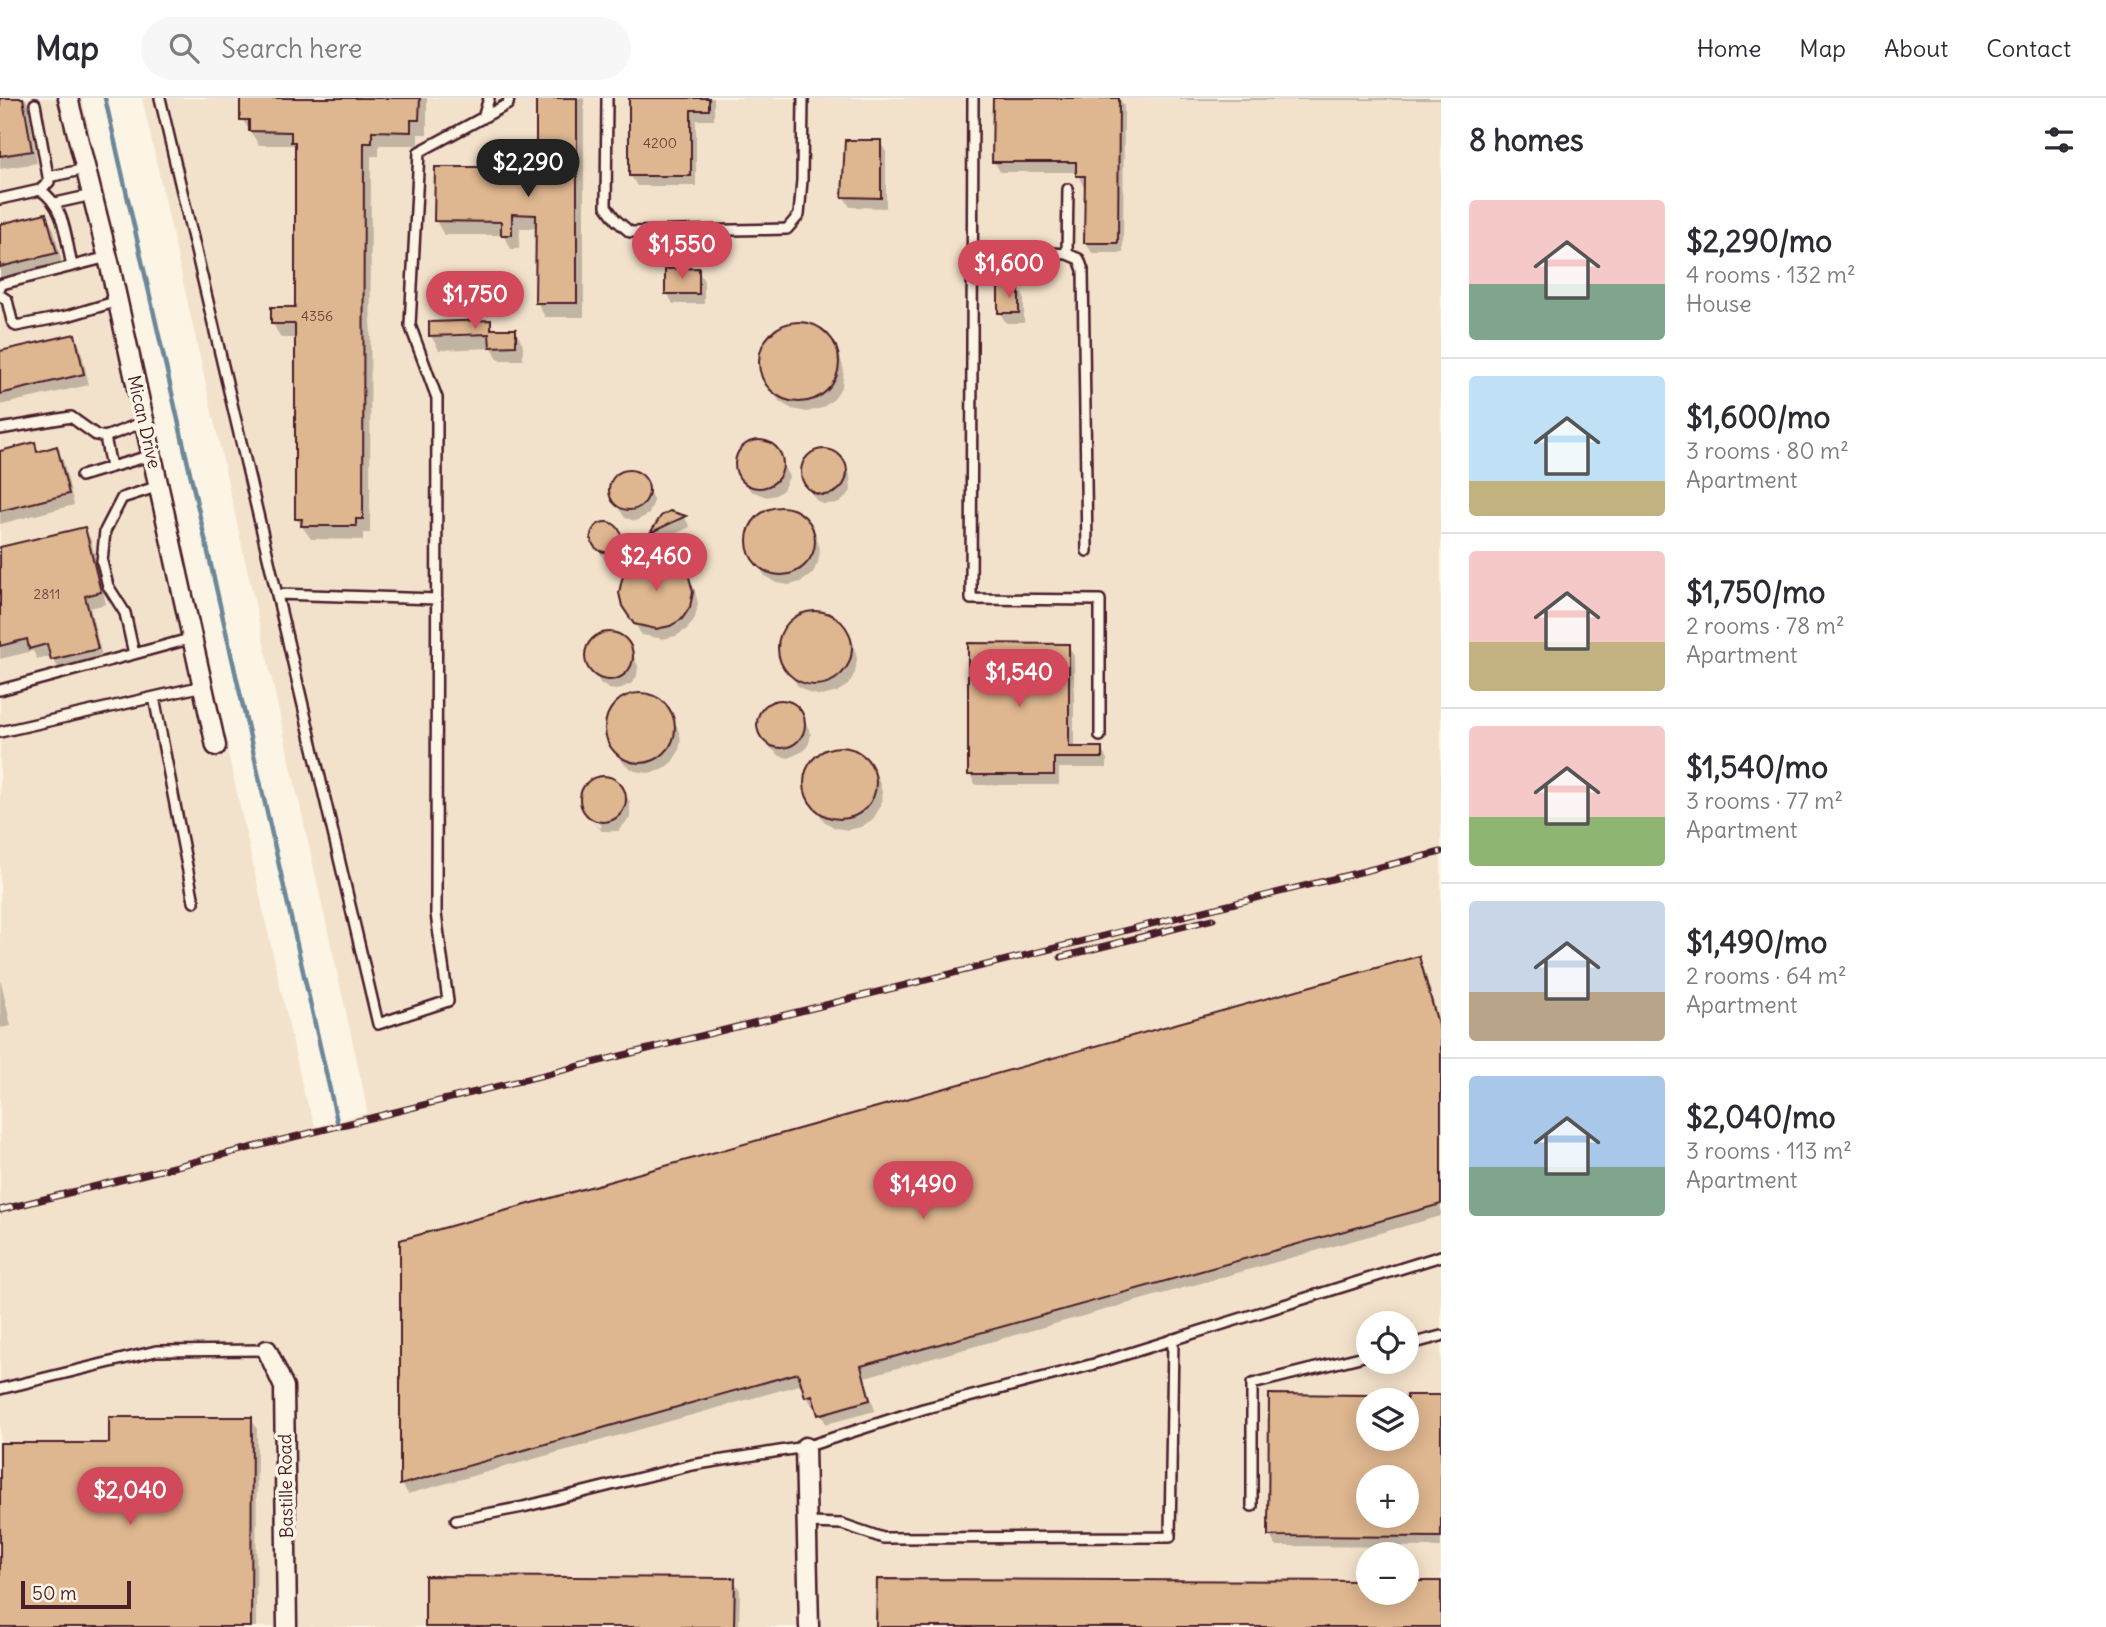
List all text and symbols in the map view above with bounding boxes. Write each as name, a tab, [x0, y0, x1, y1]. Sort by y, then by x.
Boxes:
search box	[141, 17, 631, 80]
text: Map	[35, 27, 99, 69]
icon: search	[165, 29, 203, 67]
text: Search here	[221, 32, 362, 65]
text: Home	[1697, 33, 1761, 63]
text: Map	[1799, 33, 1846, 63]
text: About	[1884, 33, 1948, 63]
text: Contact	[1986, 33, 2071, 63]
text: 8 homes	[1469, 121, 1584, 159]
icon: filters	[2040, 121, 2078, 159]
house number: 4200	[643, 134, 677, 152]
pin: $2,290	[471, 140, 585, 199]
text: $2,290	[492, 147, 564, 176]
pin: $1,550	[625, 222, 739, 281]
text: $2,290/mo	[1686, 222, 1832, 260]
icon: home	[1525, 228, 1609, 312]
text: $1,550	[648, 229, 716, 258]
pin: $1,600	[952, 240, 1066, 300]
text: $1,600	[974, 248, 1044, 277]
text: 4 rooms · 132 m²	[1686, 260, 1856, 289]
pin: $1,750	[418, 272, 532, 331]
text: $1,750	[442, 279, 508, 308]
text: House	[1686, 289, 1752, 318]
house number: 4356	[301, 307, 333, 325]
street label: Mican Drive	[123, 373, 166, 471]
text: $1,600/mo	[1686, 398, 1830, 436]
icon: home	[1525, 404, 1609, 488]
text: 3 rooms · 80 m²	[1686, 436, 1849, 465]
text: Apartment	[1686, 465, 1798, 494]
pin: $2,460	[599, 533, 713, 593]
text: $2,460	[620, 541, 692, 570]
text: $1,750/mo	[1686, 573, 1825, 611]
icon: home	[1525, 579, 1609, 663]
house number: 2811	[34, 585, 60, 603]
text: 2 rooms · 78 m²	[1686, 611, 1845, 640]
text: Apartment	[1686, 640, 1798, 669]
pin: $1,540	[962, 650, 1076, 709]
text: $1,540	[985, 657, 1053, 686]
text: $1,540/mo	[1686, 748, 1828, 786]
icon: home	[1525, 754, 1609, 838]
text: 3 rooms · 77 m²	[1686, 786, 1843, 815]
text: Apartment	[1686, 815, 1798, 844]
text: $1,490/mo	[1686, 923, 1827, 961]
icon: home	[1525, 929, 1609, 1013]
text: 2 rooms · 64 m²	[1686, 961, 1847, 990]
text: Apartment	[1686, 990, 1798, 1019]
text: $2,040/mo	[1686, 1098, 1836, 1136]
icon: home	[1525, 1104, 1609, 1188]
text: 3 rooms · 113 m²	[1686, 1136, 1852, 1165]
pin: $1,490	[866, 1162, 980, 1221]
text: Apartment	[1686, 1165, 1798, 1194]
text: $1,490	[889, 1169, 957, 1198]
map controls	[1356, 1311, 1419, 1605]
button: locate	[1356, 1311, 1419, 1374]
button: layers	[1356, 1388, 1419, 1451]
street label: Bastille Road	[273, 1433, 298, 1539]
button: +	[1356, 1465, 1419, 1528]
pin: $2,040	[73, 1468, 187, 1527]
text: $2,040	[93, 1475, 167, 1504]
button: −	[1356, 1542, 1419, 1605]
scale bar	[21, 1578, 131, 1610]
text: 50 m	[32, 1581, 77, 1605]

